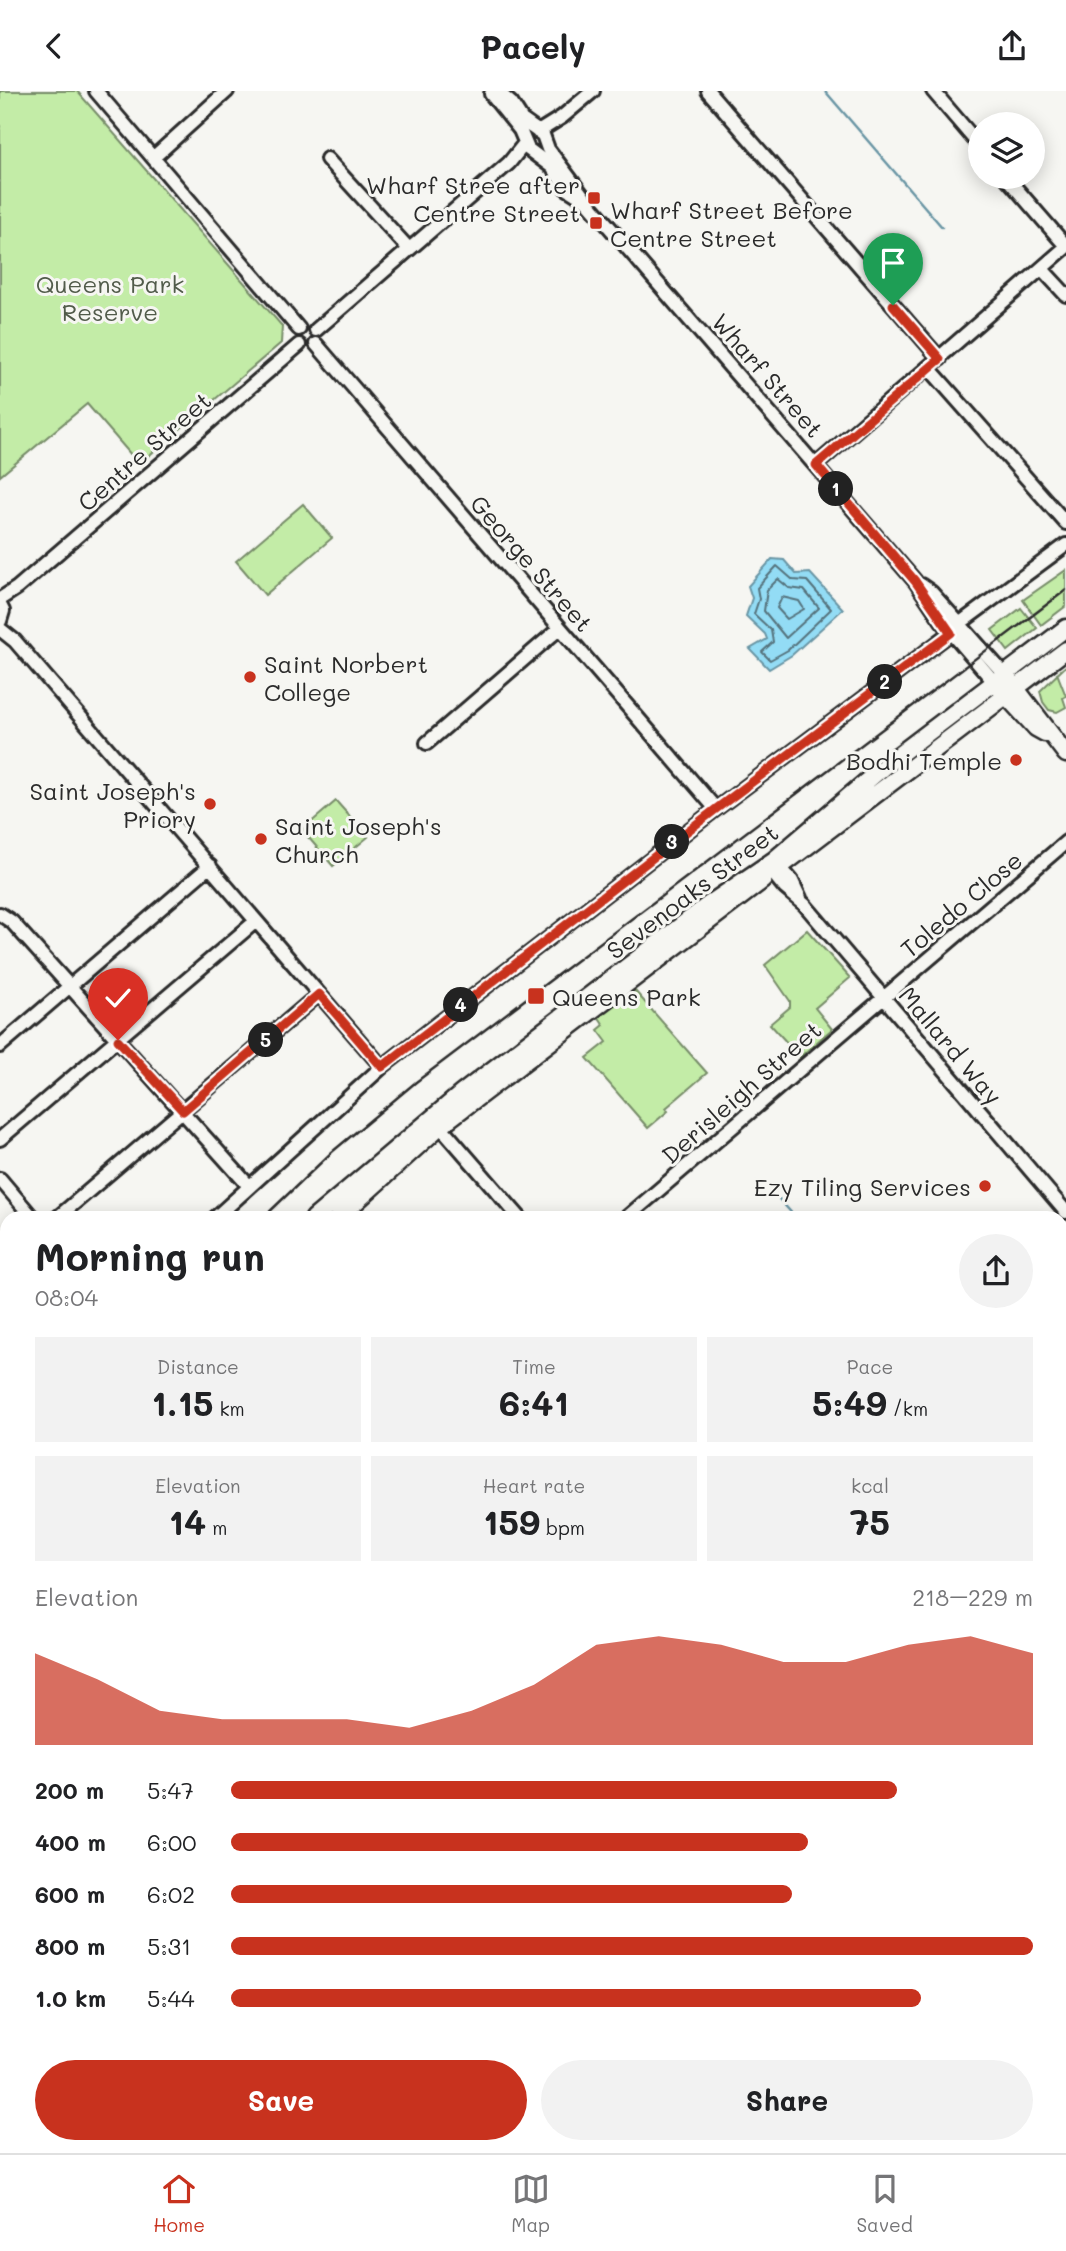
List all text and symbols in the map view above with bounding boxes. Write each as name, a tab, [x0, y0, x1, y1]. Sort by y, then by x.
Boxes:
text: Pacely	[480, 25, 586, 67]
icon: back	[35, 27, 73, 65]
icon: share	[993, 27, 1031, 65]
map controls	[968, 112, 1045, 189]
button: layers	[968, 112, 1045, 189]
place label: Wharf Stree after Centre Street	[366, 169, 580, 228]
marker: Wharf Stree after Centre Street	[586, 190, 602, 206]
place label: Wharf Street Before Centre Street	[610, 194, 853, 253]
marker: Wharf Street Before Centre Street	[588, 215, 604, 231]
pin	[863, 233, 923, 305]
icon: arrive	[874, 244, 912, 282]
park label: Queens Park Reserve	[36, 268, 184, 327]
street label: Wharf Street	[705, 306, 831, 444]
street label: Centre Street	[71, 385, 217, 517]
pin: 1	[818, 471, 854, 507]
text: 1	[831, 476, 840, 501]
street label: George Street	[464, 488, 600, 638]
place label: Saint Norbert College	[264, 648, 428, 707]
pin: 2	[868, 665, 903, 699]
marker: Saint Norbert College	[242, 669, 258, 685]
text: 2	[879, 669, 890, 694]
place label: Bodhi Temple	[846, 745, 1002, 776]
marker: Bodhi Temple	[1008, 752, 1024, 768]
place label: Saint Joseph's Priory	[29, 775, 196, 834]
marker: Saint Joseph's Priory	[202, 796, 218, 812]
place label: Saint Joseph's Church	[275, 810, 442, 869]
street label: Sevenoaks Street	[600, 816, 784, 966]
pin: 3	[654, 825, 690, 859]
text: 3	[666, 829, 677, 854]
marker: Saint Joseph's Church	[253, 831, 269, 847]
street label: Toledo Close	[894, 844, 1028, 964]
pin	[88, 968, 148, 1040]
icon: check	[99, 979, 137, 1017]
street label: Mallard Way	[893, 980, 1009, 1110]
place label: Queens Park	[552, 981, 701, 1012]
marker: Queens Park	[526, 986, 546, 1006]
pin: 4	[444, 988, 478, 1023]
text: 4	[454, 992, 467, 1017]
street label: Derisleigh Street	[655, 1014, 827, 1170]
pin: 5	[248, 1023, 284, 1058]
text: 5	[260, 1027, 271, 1052]
place label: Ezy Tiling Services	[754, 1171, 971, 1202]
marker: Ezy Tiling Services	[977, 1178, 993, 1194]
text: Morning run	[35, 1231, 265, 1281]
button: share	[959, 1234, 1033, 1308]
text: 08:04	[35, 1282, 98, 1312]
text: Distance	[157, 1354, 239, 1379]
text: Time	[512, 1354, 556, 1379]
text: Pace	[847, 1354, 893, 1379]
text: 1.15	[151, 1379, 213, 1425]
text: 6:41	[499, 1379, 569, 1425]
text: 5:49	[812, 1379, 887, 1425]
text: km	[213, 1396, 245, 1421]
text: /km	[887, 1396, 928, 1421]
text: Elevation	[155, 1473, 241, 1498]
text: Heart rate	[483, 1473, 585, 1498]
text: kcal	[851, 1473, 889, 1498]
text: 14	[169, 1498, 206, 1544]
text: 159	[483, 1498, 540, 1544]
text: 75	[850, 1498, 890, 1544]
text: m	[206, 1515, 227, 1540]
text: bpm	[540, 1515, 585, 1540]
text: Elevation	[35, 1582, 138, 1612]
text: 218–229 m	[912, 1582, 1033, 1612]
text: 200 m	[35, 1775, 104, 1805]
text: 5:47	[147, 1775, 194, 1805]
text: 400 m	[35, 1827, 106, 1857]
text: 6:00	[147, 1827, 196, 1857]
text: 600 m	[35, 1879, 105, 1909]
text: 6:02	[147, 1879, 195, 1909]
text: 800 m	[35, 1931, 105, 1961]
text: 5:31	[147, 1931, 191, 1961]
text: 1.0 km	[35, 1983, 106, 2013]
text: 5:44	[147, 1983, 195, 2013]
button: Save	[35, 2060, 527, 2140]
button: Share	[541, 2060, 1033, 2140]
tab: Home	[153, 2170, 205, 2237]
tab: Map	[511, 2170, 550, 2237]
tab: Saved	[856, 2170, 913, 2237]

